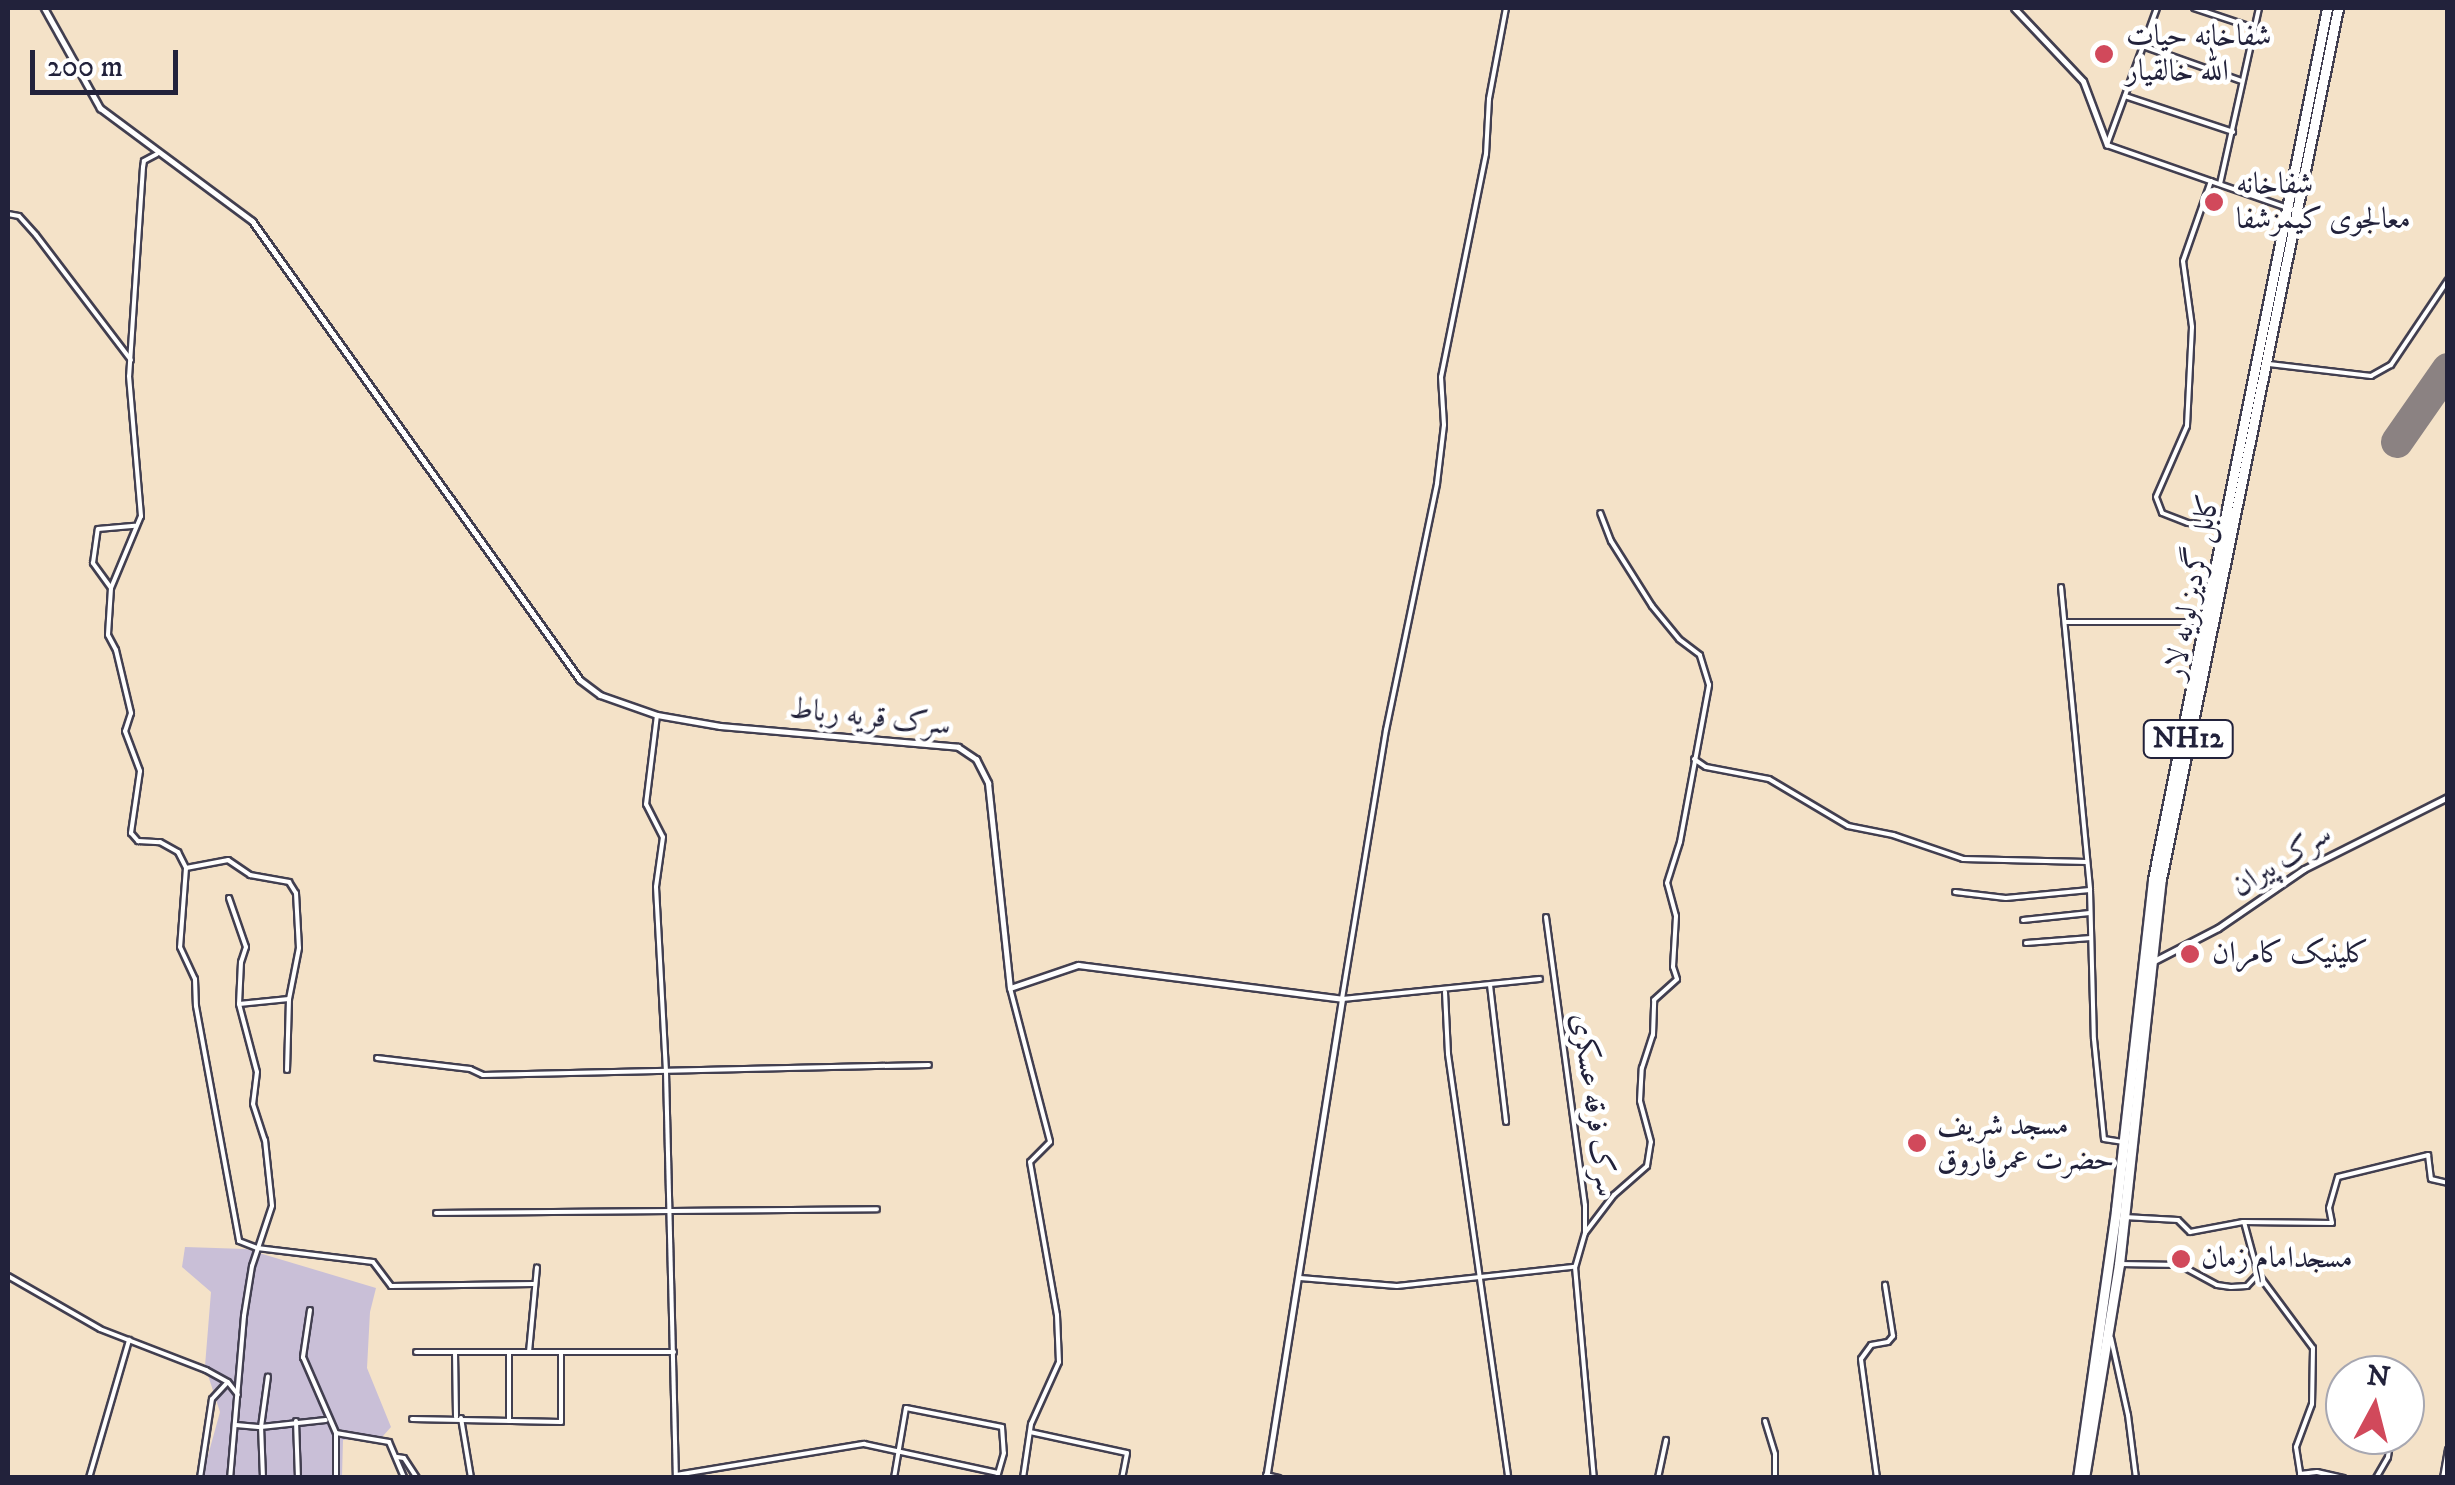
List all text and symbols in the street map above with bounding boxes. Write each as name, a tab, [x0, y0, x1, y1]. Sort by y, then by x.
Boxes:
place label: شفاخانه حیات الله خالقیار	[2126, 19, 2271, 90]
scale bar	[35, 30, 182, 92]
marker: شفاخانه حیات الله خالقیار	[2091, 41, 2117, 67]
text: 200 m	[47, 49, 123, 86]
place label: شفاخانه معالجوی کیمزشفا	[2236, 167, 2411, 238]
marker: شفاخانه معالجوی کیمزشفا	[2201, 189, 2227, 215]
street label: کابل گردیز لویه لار	[2157, 491, 2229, 683]
street label: سرک قریه رباط	[788, 692, 952, 744]
road number: NH12	[2140, 716, 2236, 762]
street label: سرک پیران	[2225, 816, 2339, 906]
place label: کلینیک کامران	[2212, 936, 2369, 972]
marker: کلینیک کامران	[2177, 941, 2203, 967]
street label: سرک فرقه عسکری	[1562, 1011, 1624, 1199]
place label: مسجد شریف حضرت عمرفاروق	[1937, 1108, 2115, 1178]
marker: مسجد شریف حضرت عمرفاروق	[1906, 1132, 1928, 1154]
place label: مسجدامام زمان	[2201, 1241, 2353, 1277]
marker: مسجدامام زمان	[2170, 1248, 2192, 1270]
north arrow	[2325, 1355, 2425, 1455]
text: N	[2365, 1358, 2392, 1395]

